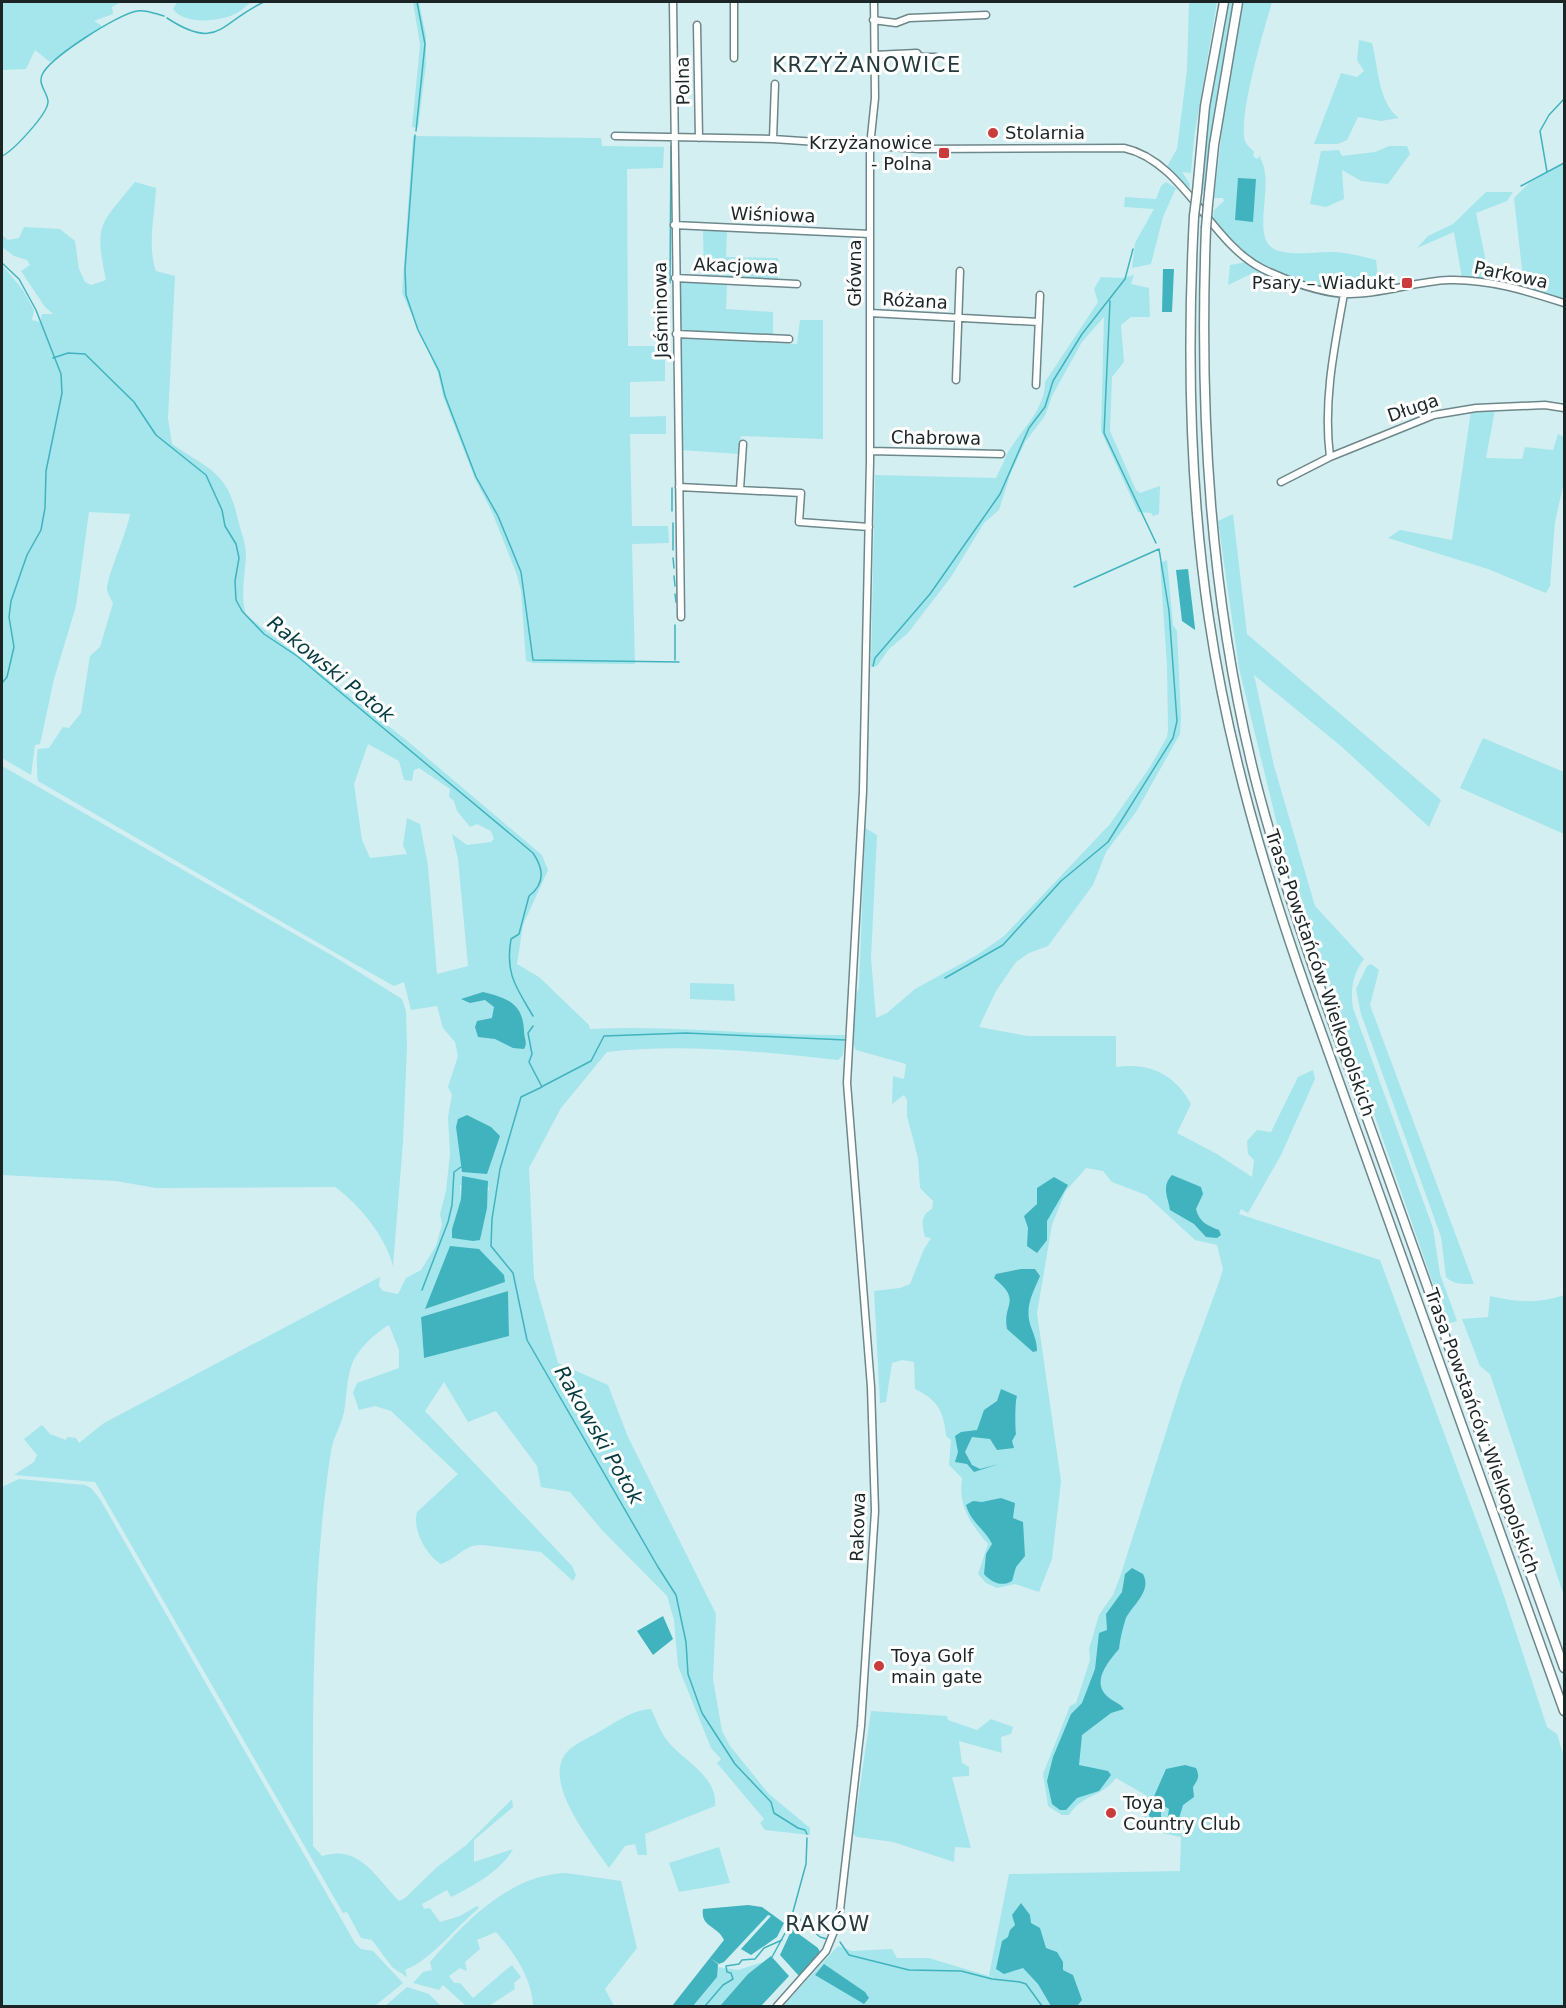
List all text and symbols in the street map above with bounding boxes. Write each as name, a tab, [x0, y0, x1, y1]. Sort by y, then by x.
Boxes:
district label: KRZYŻANOWICE	[772, 52, 962, 77]
street label: Polna	[672, 56, 693, 106]
place label: Stolarnia	[1005, 122, 1085, 143]
marker: Stolarnia	[986, 126, 1000, 140]
place label: Krzyżanowice - Polna	[809, 132, 932, 174]
marker: Krzyżanowice - Polna	[937, 146, 951, 160]
street label: Wiśniowa	[730, 203, 816, 226]
street label: Główna	[844, 239, 865, 307]
street label: Akacjowa	[693, 254, 779, 277]
street label: Parkowa	[1472, 256, 1550, 293]
street label: Jaśminowa	[649, 262, 672, 359]
place label: Psary – Wiadukt	[1252, 272, 1395, 293]
marker: Psary – Wiadukt	[1400, 276, 1414, 290]
street label: Różana	[882, 288, 948, 313]
street label: Długa	[1384, 389, 1441, 426]
street label: Chabrowa	[891, 426, 981, 449]
water label: Rakowski Potok	[263, 611, 400, 728]
street label: Trasa Powstańców Wielkopolskich	[1261, 826, 1380, 1119]
street label: Trasa Powstańców Wielkopolskich	[1421, 1284, 1544, 1576]
water label: Rakowski Potok	[550, 1361, 649, 1510]
street label: Rakowa	[846, 1492, 869, 1562]
place label: Toya Golf main gate	[890, 1645, 982, 1687]
marker: Toya Golf main gate	[872, 1659, 886, 1673]
place label: Toya Country Club	[1122, 1792, 1241, 1834]
marker: Toya Country Club	[1104, 1806, 1118, 1820]
district label: RAKÓW	[785, 1911, 871, 1936]

